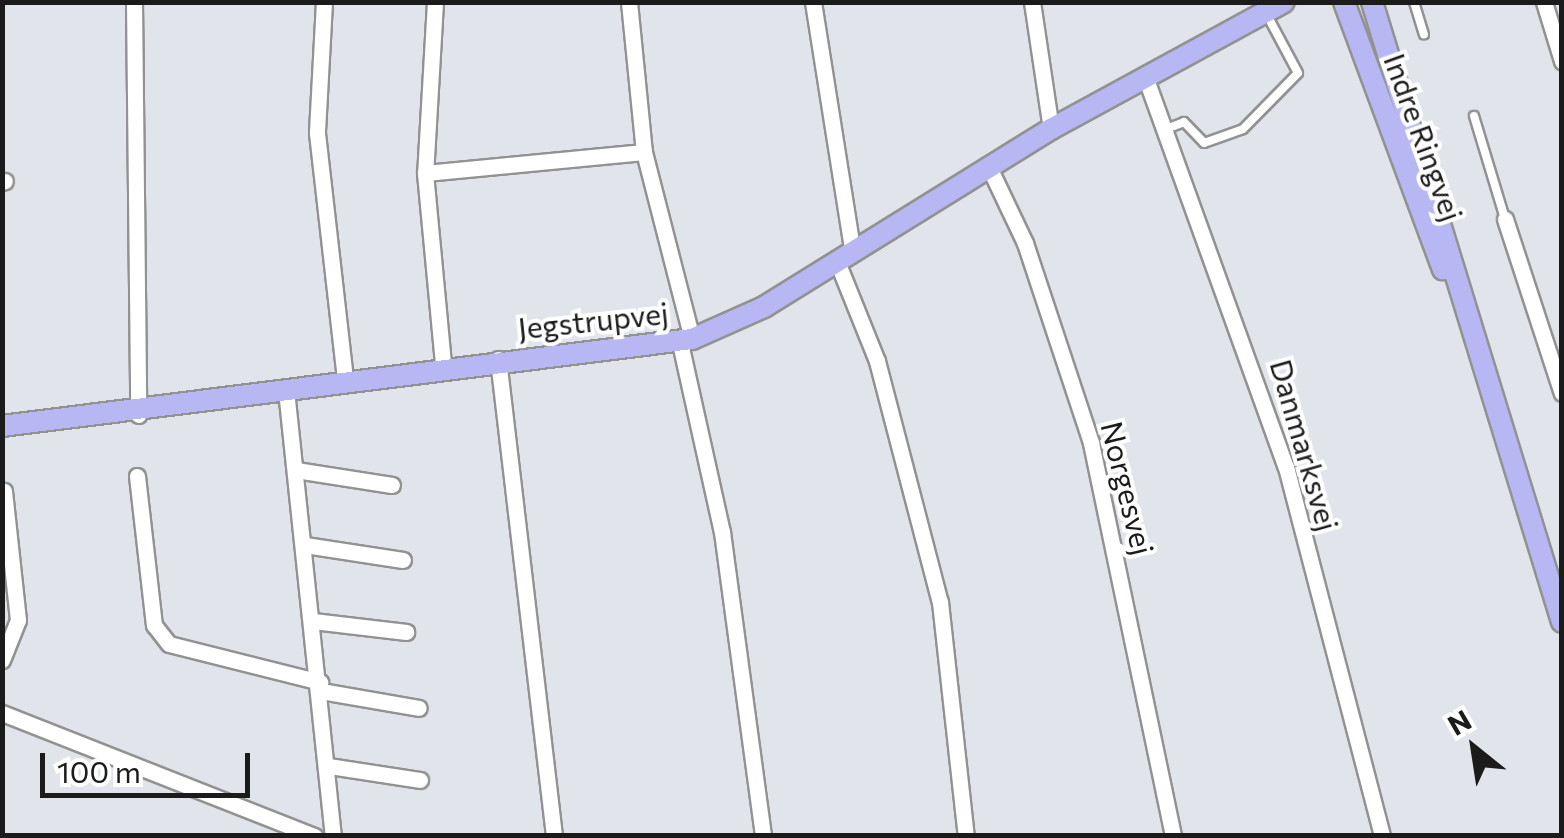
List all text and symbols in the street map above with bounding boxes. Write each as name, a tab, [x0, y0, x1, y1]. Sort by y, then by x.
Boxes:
street label: Indre Ringvej	[1377, 48, 1471, 226]
street label: Jegstrupvej	[516, 294, 670, 346]
street label: Danmarksvej	[1263, 355, 1347, 535]
street label: Norgesvej	[1094, 418, 1162, 558]
north arrow	[1424, 698, 1524, 798]
text: N	[1441, 702, 1477, 742]
scale bar	[45, 733, 255, 795]
text: 100 m	[57, 752, 141, 789]

